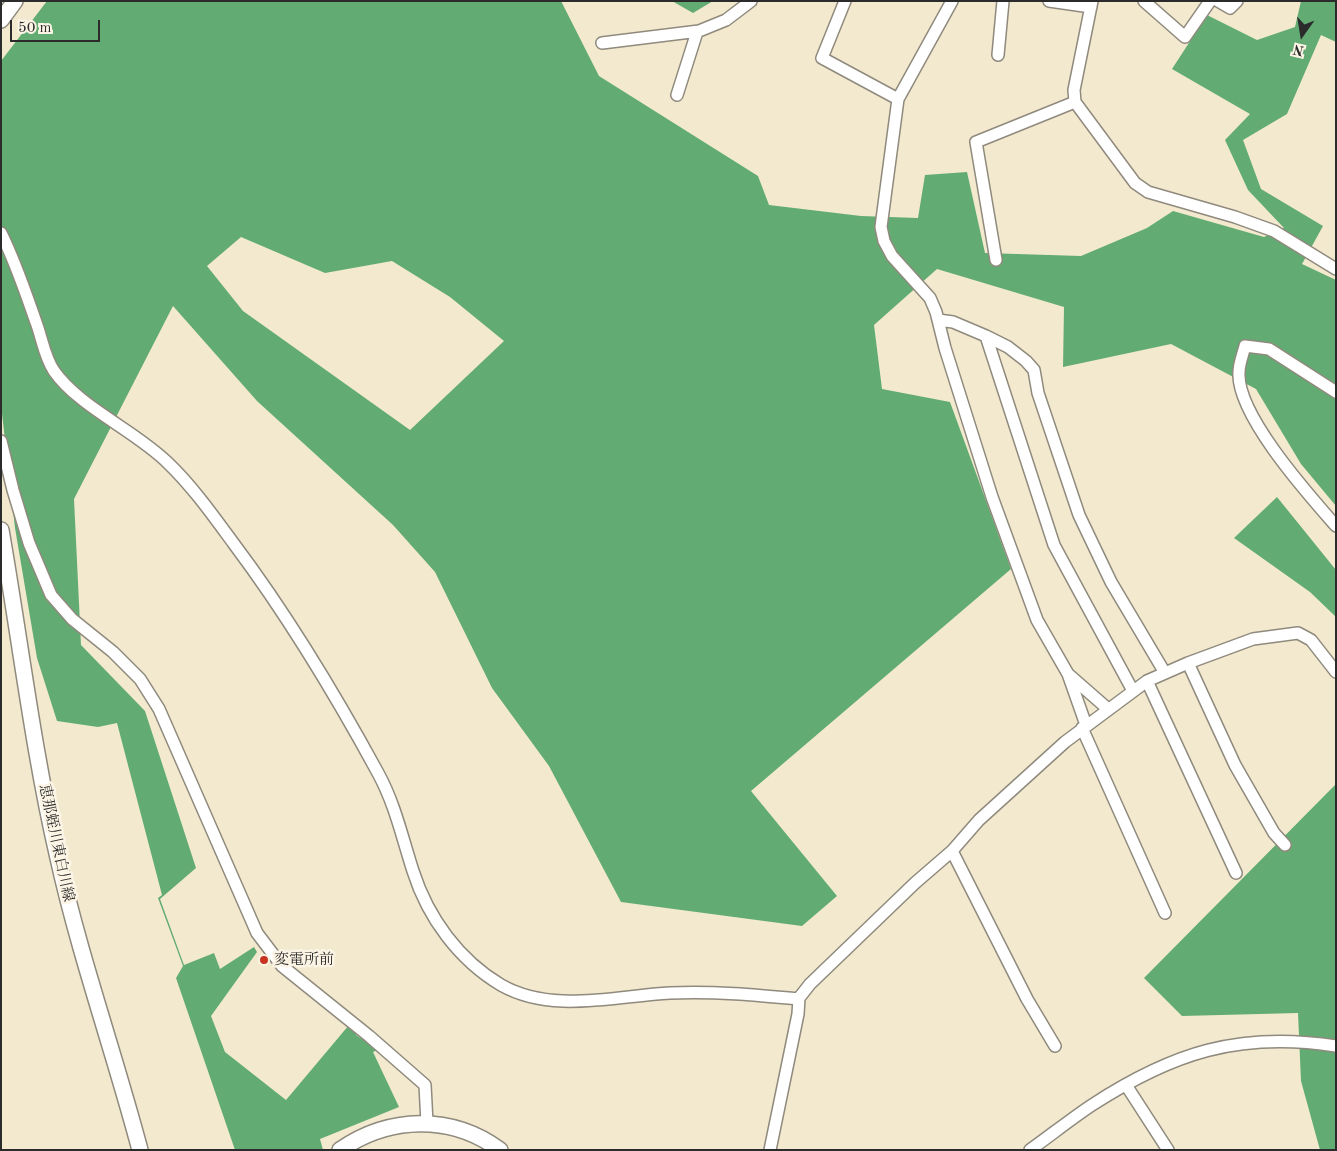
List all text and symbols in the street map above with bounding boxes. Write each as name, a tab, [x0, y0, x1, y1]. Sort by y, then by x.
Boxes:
scale bar	[12, 10, 102, 42]
north arrow	[1277, 10, 1327, 60]
text: 50 m	[18, 21, 52, 36]
text: N	[1292, 42, 1305, 58]
street label: 恵那蛭川東白川線	[35, 782, 77, 904]
place label: 変電所前	[274, 951, 334, 969]
marker: 変電所前	[258, 954, 270, 966]

